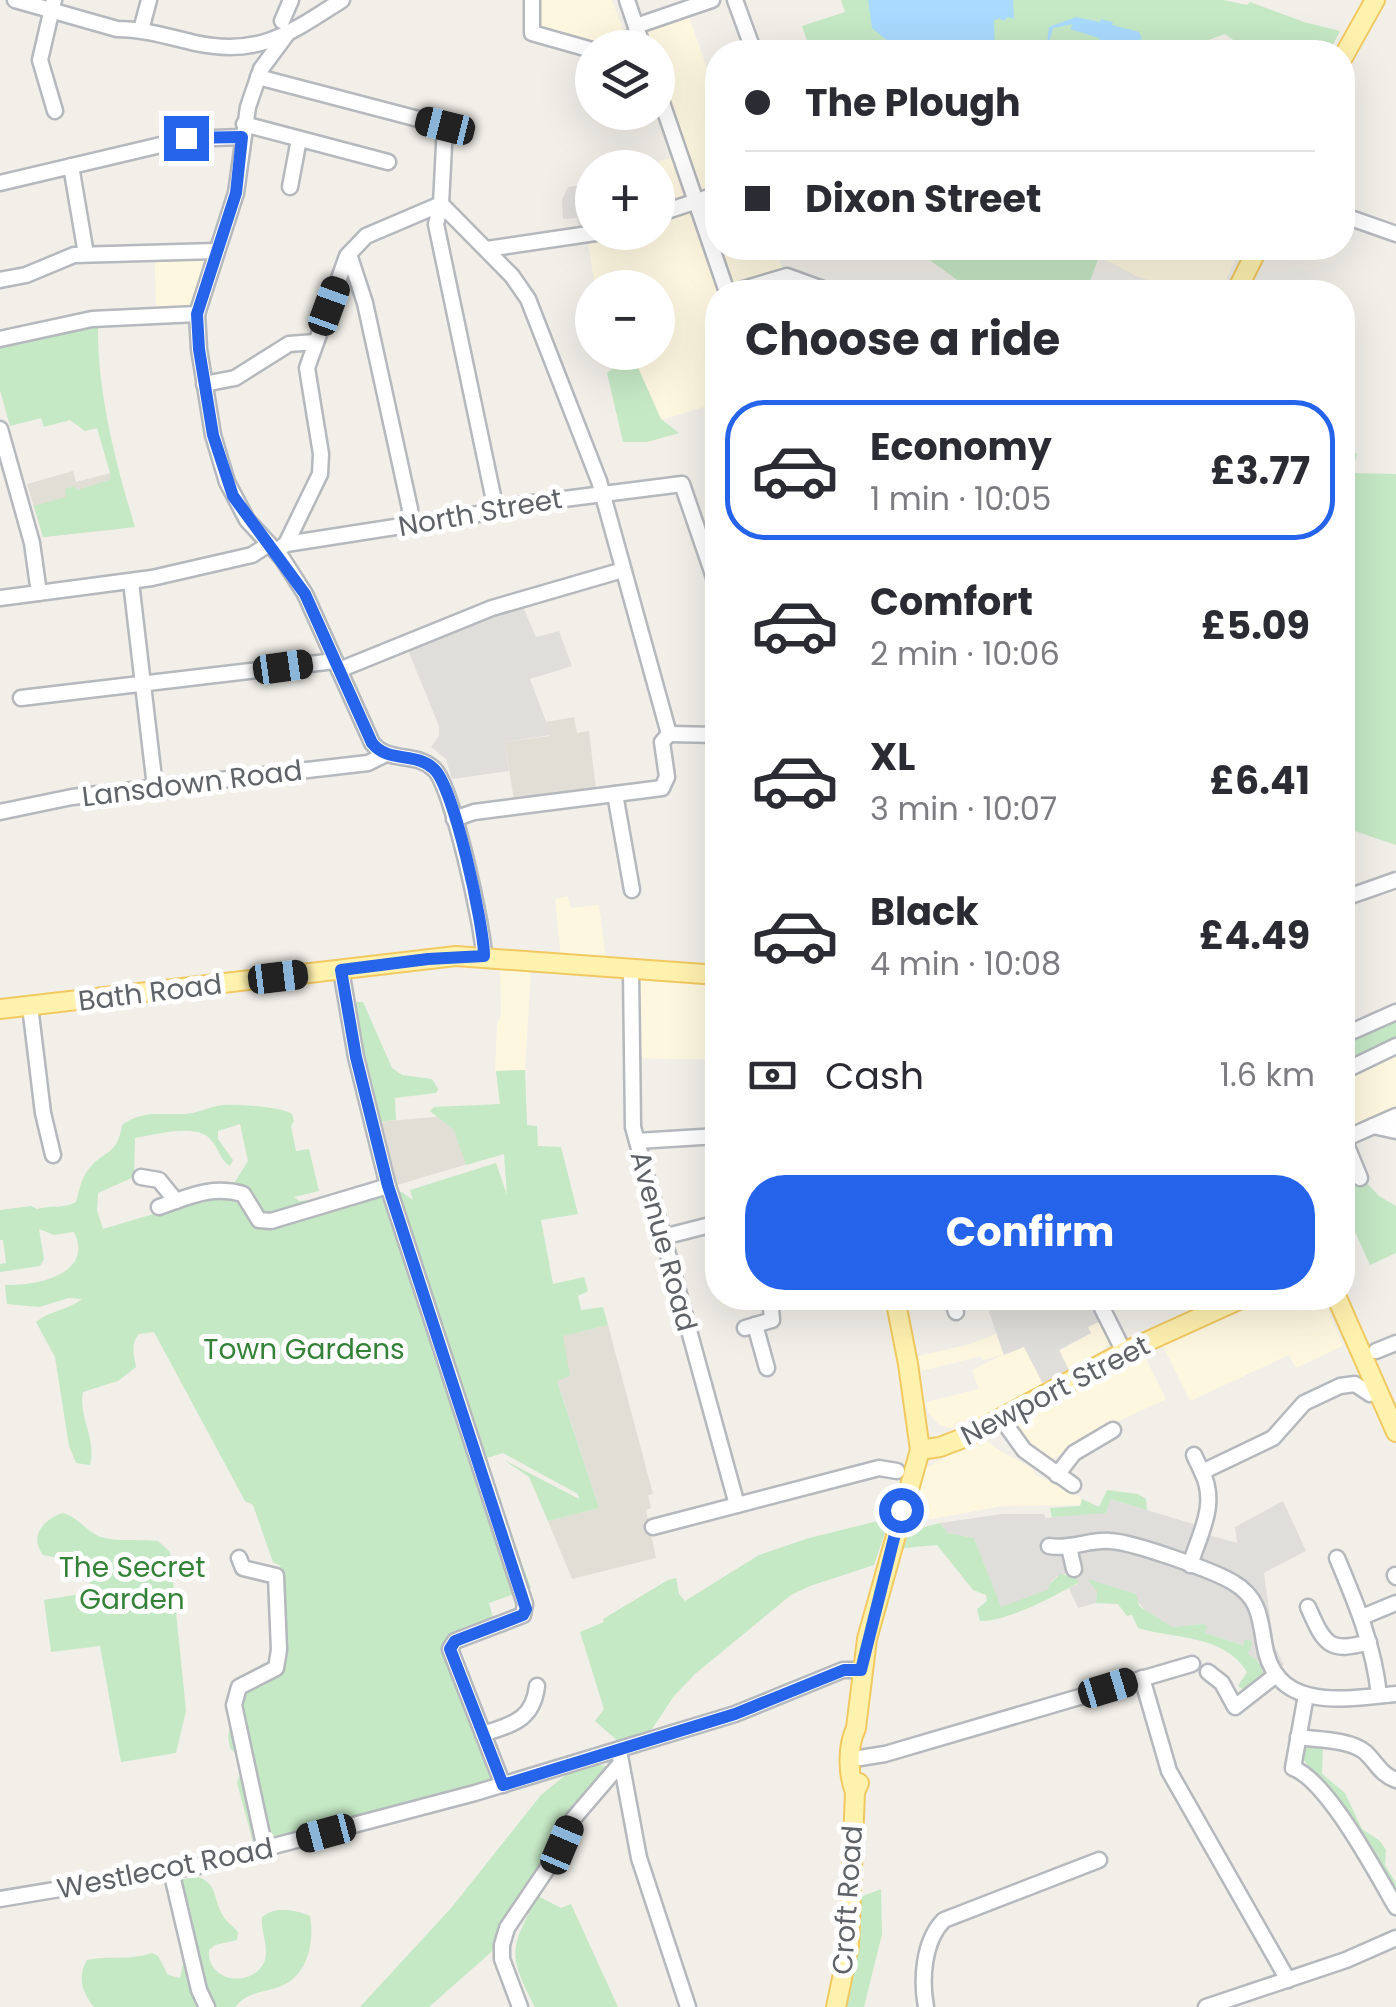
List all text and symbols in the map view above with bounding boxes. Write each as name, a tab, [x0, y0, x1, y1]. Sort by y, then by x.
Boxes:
map controls	[575, 30, 675, 370]
button: layers	[575, 30, 675, 130]
text: The Plough	[805, 76, 1021, 129]
car	[412, 104, 478, 148]
route end	[164, 116, 209, 161]
button: +	[575, 150, 675, 250]
text: Dixon Street	[805, 172, 1041, 225]
button: −	[575, 270, 675, 370]
car	[305, 273, 353, 339]
text: Choose a ride	[745, 308, 1060, 371]
text: Economy	[870, 420, 1052, 473]
icon: car	[750, 425, 840, 515]
text: £3.77	[1210, 444, 1310, 497]
text: 1 min · 10:05	[870, 476, 1051, 521]
street label: North Street	[395, 479, 565, 546]
text: Comfort	[870, 575, 1033, 628]
icon: car	[750, 580, 840, 670]
text: £5.09	[1201, 599, 1310, 652]
text: 2 min · 10:06	[870, 631, 1060, 676]
car	[251, 648, 315, 686]
text: XL	[870, 730, 915, 783]
icon: car	[750, 735, 840, 825]
street label: Lansdown Road	[80, 751, 304, 816]
text: £6.41	[1210, 754, 1310, 807]
text: 3 min · 10:07	[870, 786, 1057, 831]
text: Black	[870, 885, 979, 938]
icon: car	[750, 890, 840, 980]
text: £4.49	[1199, 909, 1310, 962]
text: 4 min · 10:08	[870, 941, 1061, 986]
car	[246, 958, 310, 996]
street label: Bath Road	[76, 964, 224, 1021]
icon: cash	[745, 1048, 800, 1103]
text: Cash	[825, 1049, 924, 1102]
text: 1.6 km	[1220, 1052, 1315, 1097]
street label: Avenue Road	[621, 1147, 706, 1336]
button: Confirm	[745, 1175, 1315, 1290]
street label: Newport Street	[954, 1326, 1156, 1455]
park label: Town Gardens	[203, 1330, 405, 1369]
route start	[879, 1488, 924, 1533]
park label: The Secret Garden	[59, 1548, 205, 1619]
car	[1075, 1665, 1141, 1711]
car	[293, 1811, 359, 1855]
car	[536, 1812, 588, 1878]
street label: Croft Road	[823, 1824, 872, 1976]
street label: Westlecot Road	[54, 1828, 276, 1909]

